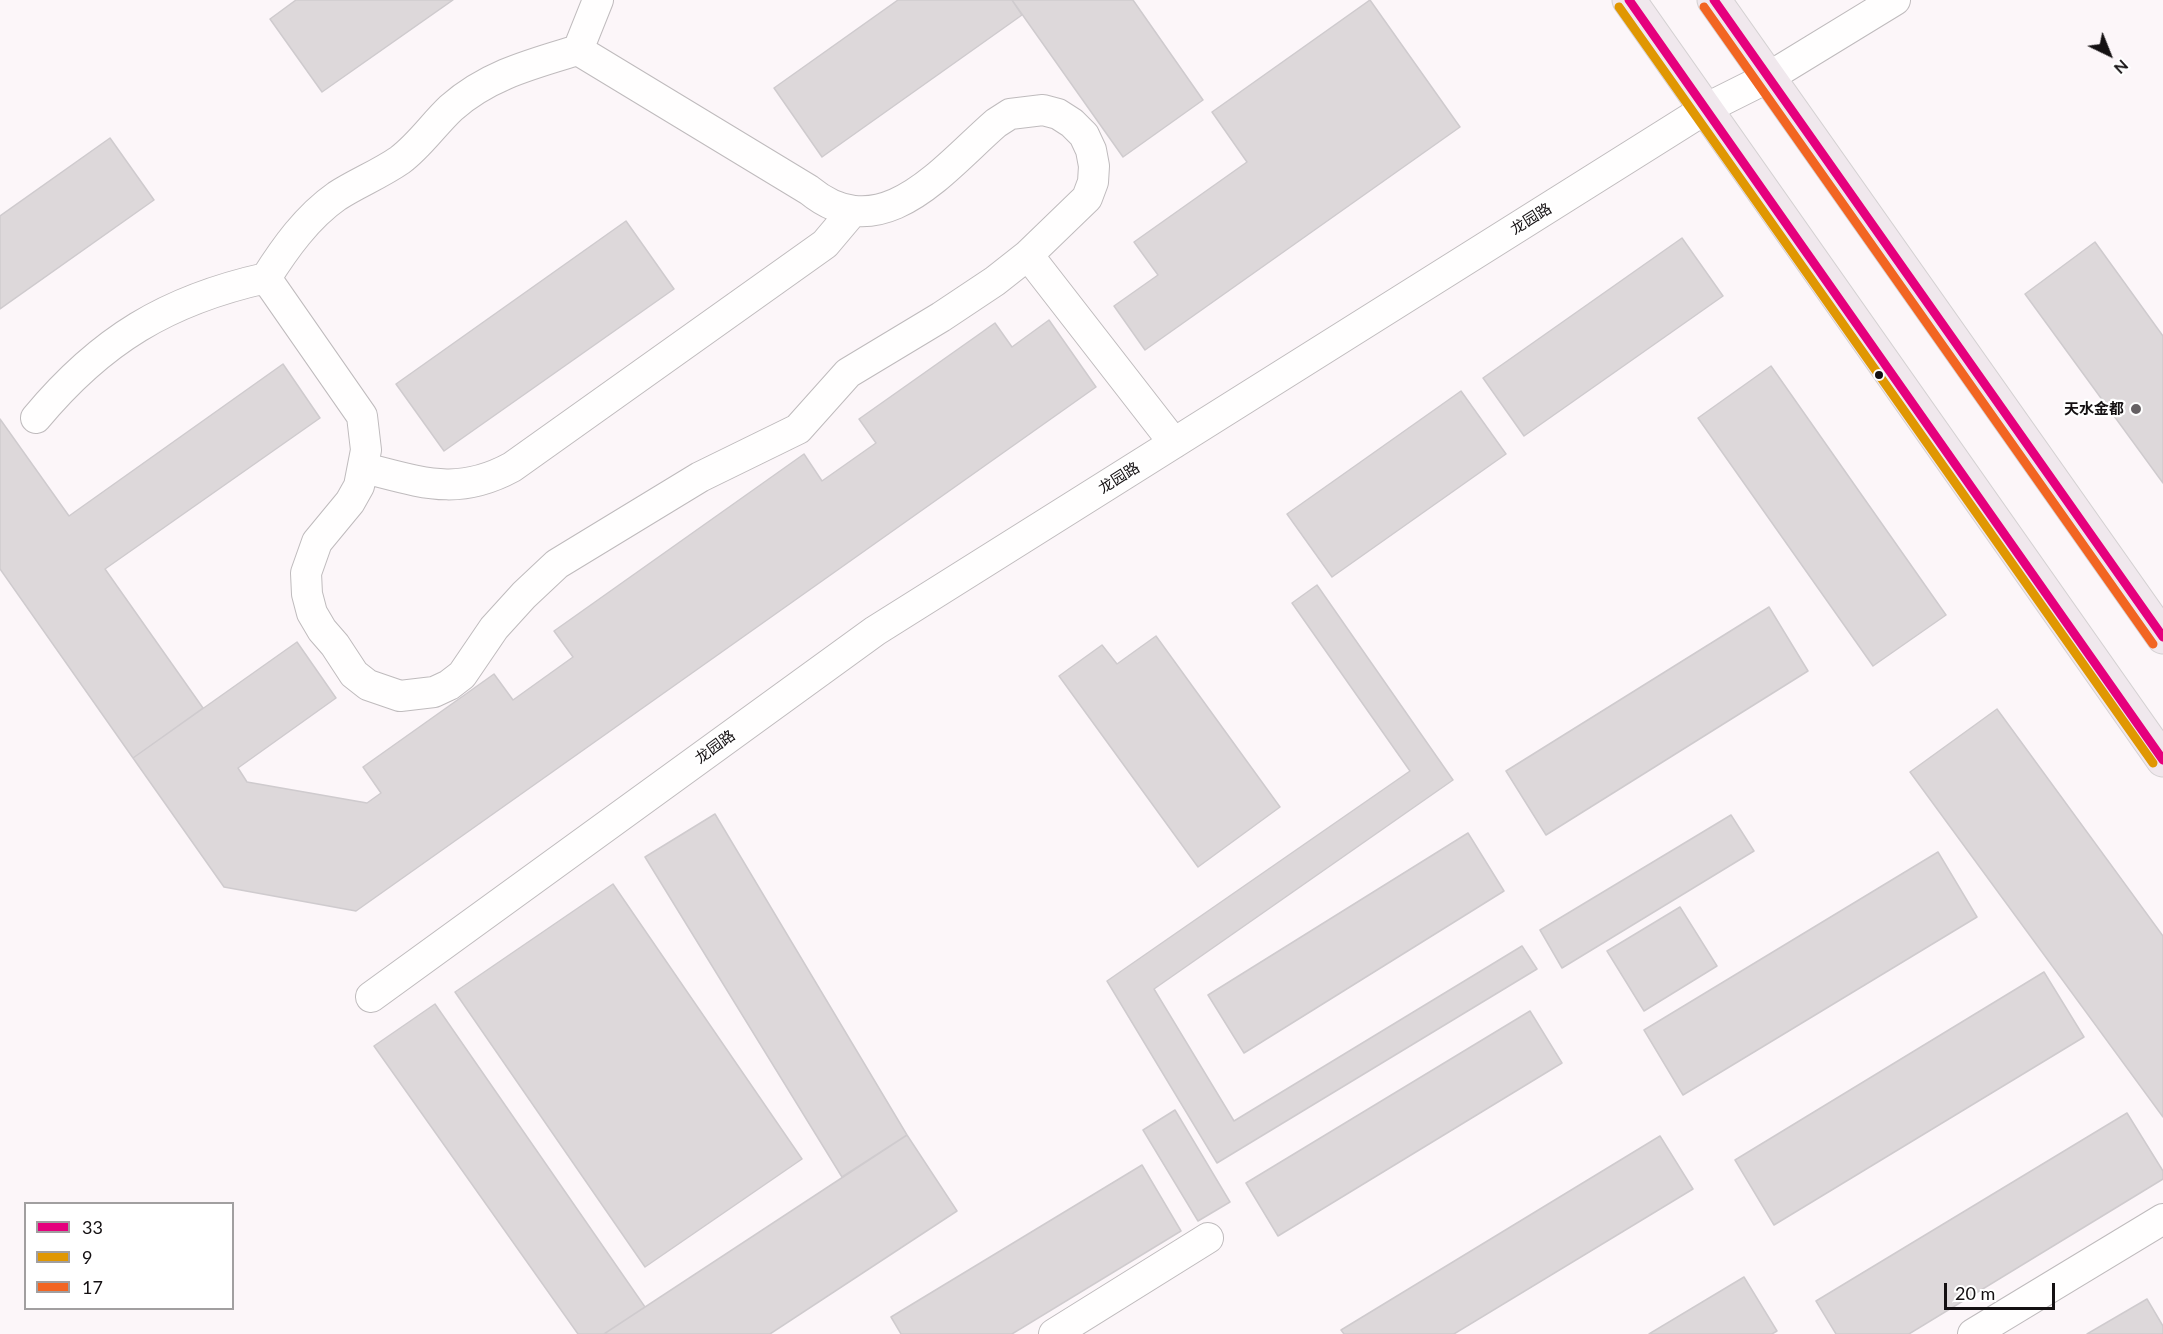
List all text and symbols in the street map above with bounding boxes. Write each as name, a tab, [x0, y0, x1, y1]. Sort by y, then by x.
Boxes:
north arrow	[2079, 24, 2139, 84]
text: N	[2111, 56, 2133, 79]
street label: 龙园路	[1507, 199, 1555, 239]
unlabelled marker	[1873, 369, 1885, 381]
place label: 天水金都	[2064, 400, 2124, 418]
marker: 天水金都	[2129, 402, 2143, 416]
street label: 龙园路	[1095, 458, 1143, 498]
street label: 龙园路	[692, 726, 738, 768]
legend	[24, 1202, 234, 1310]
text: 33	[82, 1216, 103, 1238]
text: 9	[82, 1246, 92, 1268]
scale bar	[1947, 1271, 2058, 1309]
text: 17	[82, 1276, 103, 1298]
text: 20 m	[1955, 1282, 1995, 1304]

